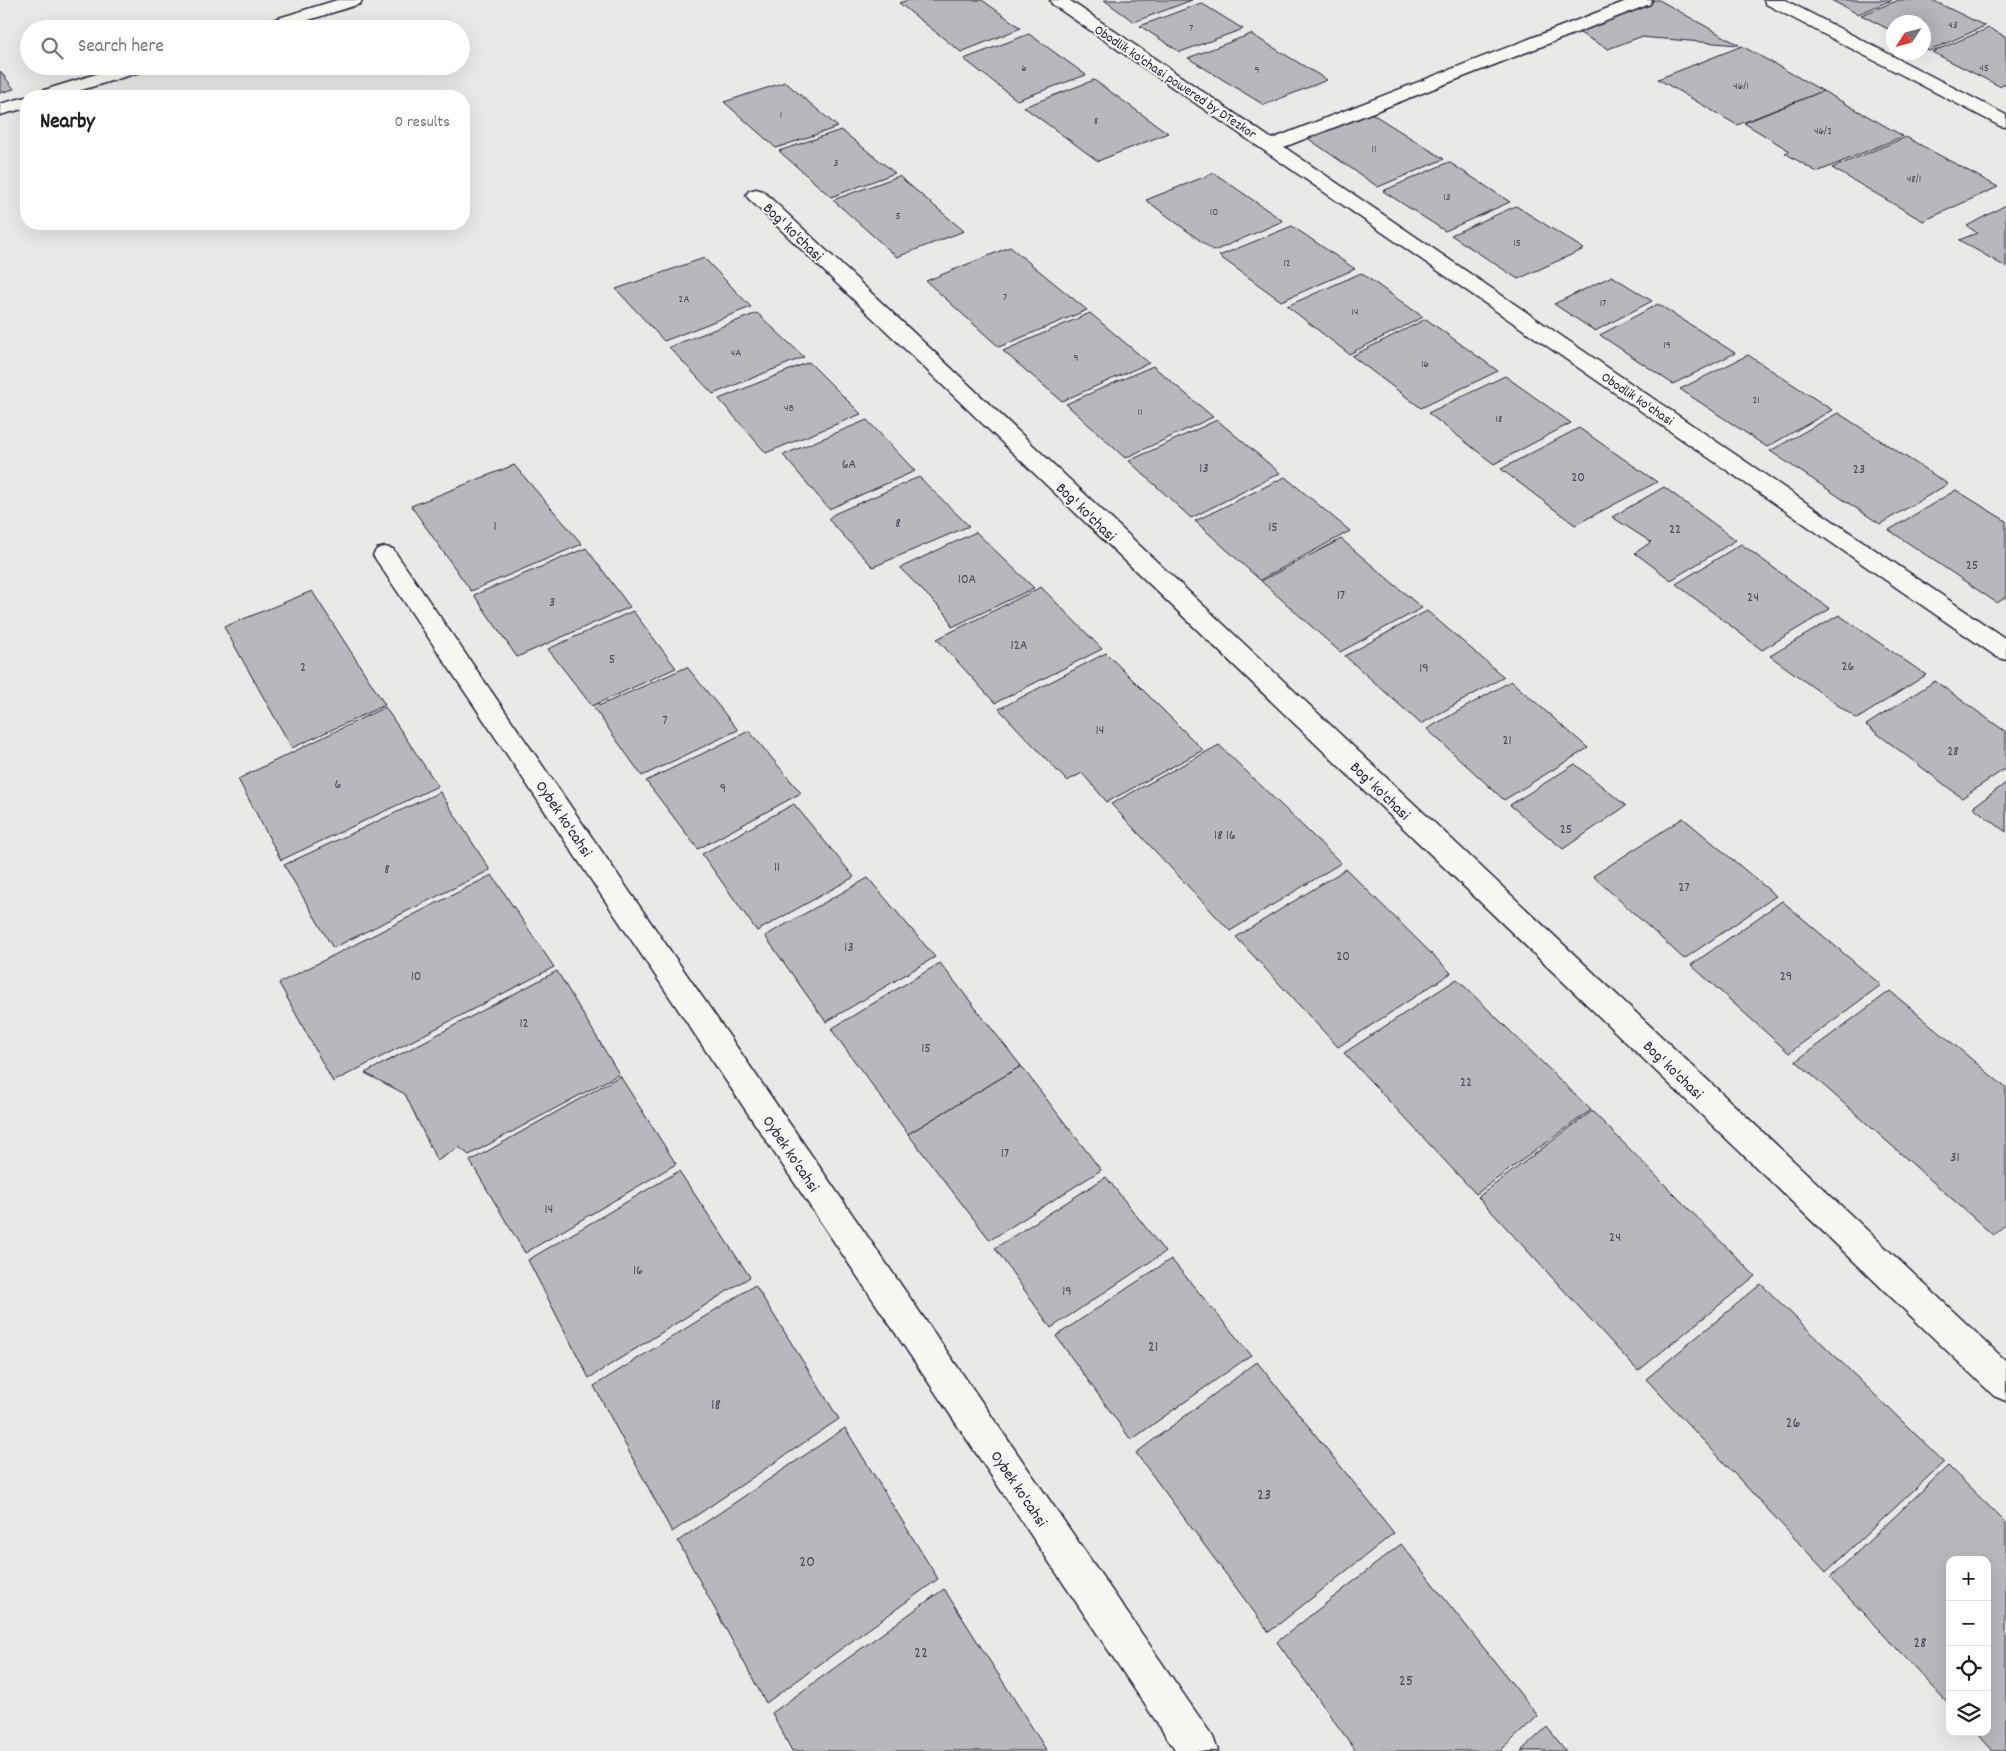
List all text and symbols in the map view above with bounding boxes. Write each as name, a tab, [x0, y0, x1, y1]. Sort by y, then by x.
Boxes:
north arrow	[1886, 15, 1931, 60]
house number: 43	[1948, 18, 1958, 34]
search box	[20, 20, 470, 75]
street label: Obodlik ko'chasi powered by DTezkor	[1090, 21, 1261, 145]
house number: 7	[1189, 21, 1193, 37]
icon: search	[38, 34, 66, 62]
text: Search here	[78, 34, 164, 61]
house number: 6	[1021, 61, 1027, 77]
house number: 45	[1979, 61, 1989, 77]
house number: 9	[1254, 63, 1260, 79]
house number: 46/1	[1733, 79, 1749, 95]
text: Nearby	[40, 108, 95, 138]
house number: 1	[780, 108, 782, 124]
text: 0 results	[395, 111, 450, 134]
house number: 8	[1094, 114, 1098, 130]
house number: 46/2	[1814, 124, 1832, 140]
house number: 11	[1372, 142, 1376, 158]
house number: 3	[834, 156, 839, 172]
house number: 48/1	[1907, 172, 1921, 188]
house number: 13	[1443, 190, 1451, 206]
street label: Bog' ko'chasi	[757, 198, 828, 268]
house number: 10	[1210, 205, 1218, 221]
house number: 5	[895, 209, 901, 225]
house number: 15	[1513, 236, 1521, 252]
house number: 12	[1283, 256, 1291, 272]
house number: 7	[1003, 290, 1007, 306]
house number: 2A	[679, 292, 689, 308]
house number: 17	[1600, 296, 1606, 312]
house number: 14	[1352, 305, 1358, 321]
house number: 19	[1663, 338, 1671, 354]
house number: 4A	[731, 346, 741, 362]
house number: 9	[1073, 351, 1079, 367]
house number: 16	[1421, 357, 1429, 373]
street label: Obodlik ko'chasi	[1597, 368, 1677, 432]
house number: 21	[1752, 393, 1760, 409]
house number: 4B	[784, 401, 794, 417]
house number: 11	[1138, 405, 1142, 421]
house number: 18	[1496, 412, 1502, 428]
house number: 6A	[842, 455, 857, 475]
house number: 13	[1199, 459, 1209, 479]
house number: 23	[1853, 460, 1865, 480]
house number: 20	[1571, 468, 1585, 488]
street label: Bog' ko'chasi	[1050, 478, 1121, 548]
house number: 8	[895, 514, 901, 534]
house number: 1	[493, 517, 497, 537]
house number: 15	[1268, 518, 1278, 538]
house number: 22	[1669, 520, 1681, 540]
house number: 25	[1966, 556, 1978, 576]
house number: 10A	[958, 570, 977, 590]
house number: 17	[1337, 586, 1345, 606]
house number: 24	[1747, 588, 1759, 608]
house number: 3	[549, 593, 555, 613]
house number: 12A	[1011, 636, 1028, 656]
house number: 5	[609, 650, 615, 670]
house number: 26	[1842, 657, 1855, 677]
house number: 2	[300, 658, 306, 678]
house number: 19	[1419, 659, 1429, 679]
house number: 7	[662, 711, 668, 731]
house number: 14	[1096, 721, 1104, 741]
house number: 21	[1502, 731, 1512, 751]
house number: 28	[1947, 742, 1959, 762]
street label: Bog' ko'chasi	[1344, 757, 1415, 827]
house number: 6	[335, 775, 342, 795]
street label: Oybek ko'cahsi	[529, 777, 597, 862]
house number: 9	[720, 779, 726, 799]
house number: 25	[1560, 820, 1572, 840]
house number: 18 16	[1214, 826, 1236, 846]
house number: 11	[774, 858, 780, 878]
house number: 8	[384, 860, 390, 880]
house number: 27	[1678, 878, 1690, 898]
house number: 13	[844, 938, 854, 958]
house number: 20	[1336, 947, 1350, 967]
house number: 10	[411, 967, 421, 987]
house number: 29	[1780, 967, 1792, 987]
house number: 12	[519, 1014, 529, 1034]
street label: Bog' ko'chasi	[1637, 1036, 1708, 1106]
house number: 15	[921, 1039, 931, 1059]
house number: 22	[1460, 1073, 1472, 1093]
street label: Oybek ko'cahsi	[756, 1112, 824, 1197]
house number: 17	[1001, 1144, 1009, 1164]
house number: 31	[1950, 1148, 1960, 1168]
house number: 14	[545, 1200, 553, 1220]
house number: 24	[1609, 1228, 1621, 1248]
house number: 16	[633, 1261, 643, 1281]
house number: 19	[1062, 1282, 1072, 1302]
house number: 21	[1148, 1336, 1158, 1359]
house number: 18	[711, 1394, 721, 1417]
house number: 26	[1786, 1412, 1801, 1435]
street label: Oybek ko'cahsi	[984, 1447, 1052, 1532]
house number: 23	[1257, 1484, 1271, 1507]
house number: 20	[799, 1551, 815, 1574]
map controls	[1946, 1556, 1991, 1736]
button: +	[1946, 1556, 1991, 1601]
button: −	[1946, 1601, 1991, 1646]
house number: 28	[1913, 1632, 1927, 1655]
house number: 22	[914, 1642, 928, 1665]
button: locate	[1946, 1646, 1991, 1691]
house number: 25	[1399, 1670, 1413, 1693]
button: layers	[1946, 1691, 1991, 1736]

